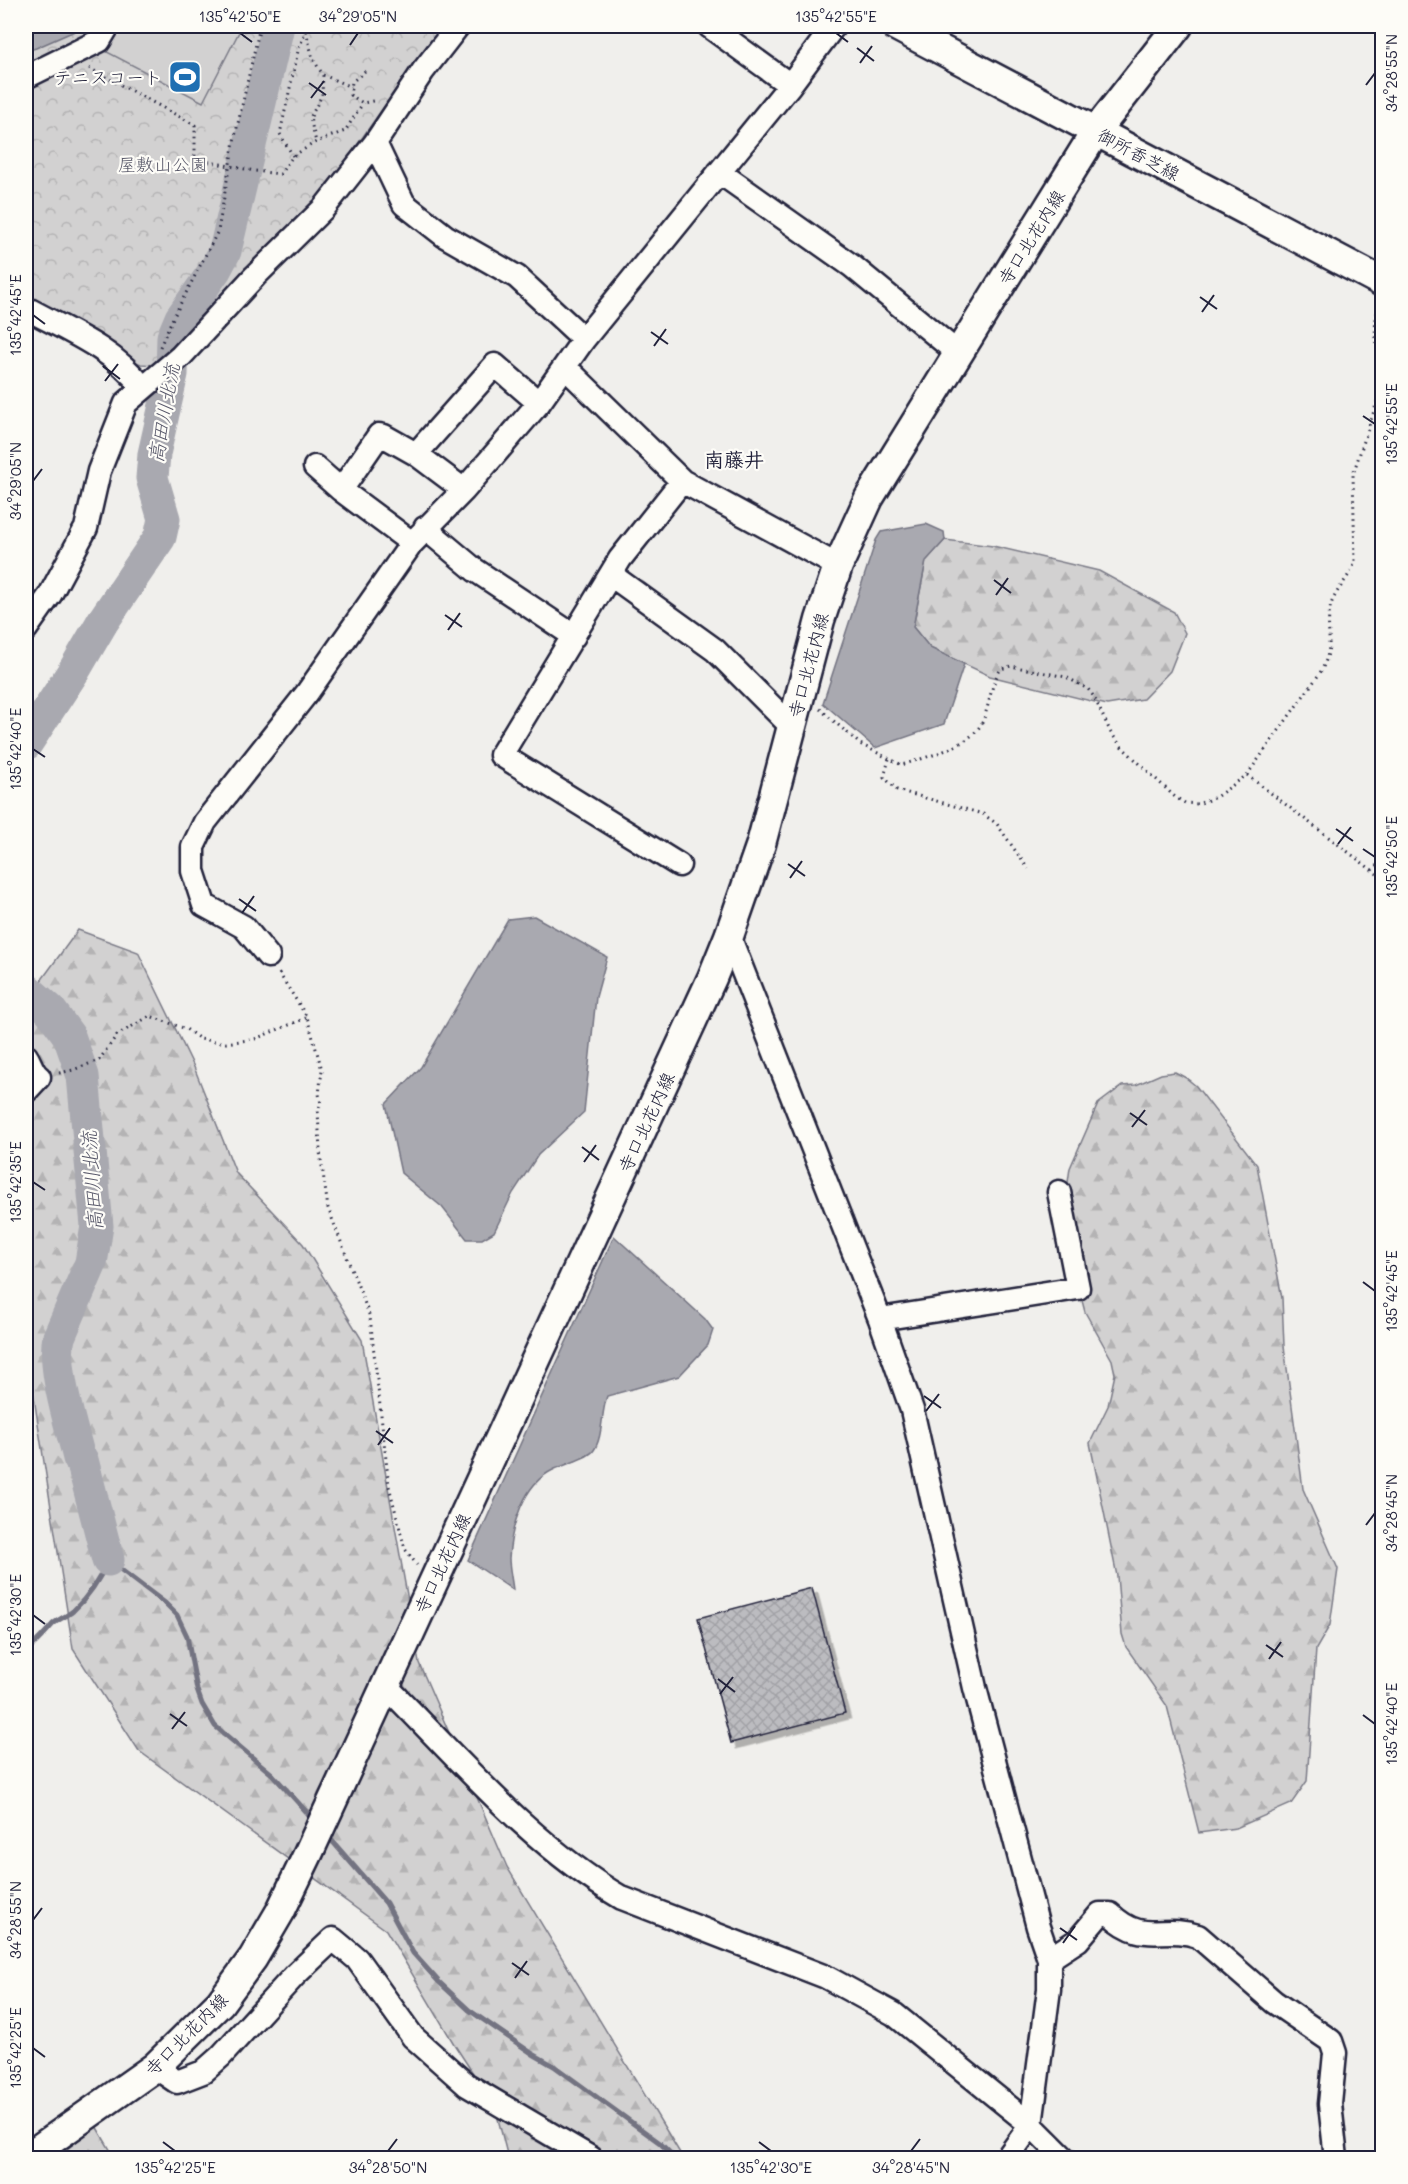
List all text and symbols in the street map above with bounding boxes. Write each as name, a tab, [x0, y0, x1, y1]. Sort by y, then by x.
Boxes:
text: 135°42'50"E	[199, 6, 282, 26]
text: 34°29'05"N	[319, 6, 397, 26]
text: 135°42'55"E	[795, 6, 877, 26]
text: 34°28'55"N	[1381, 34, 1401, 112]
sports icon: テニスコート	[167, 59, 203, 95]
place label: テニスコート	[54, 65, 162, 89]
street label: 御所香芝線	[1094, 122, 1184, 186]
park label: 屋敷山公園	[118, 152, 208, 176]
street label: 寺口北花内線	[992, 185, 1070, 289]
text: 135°42'45"E	[5, 274, 25, 356]
water label: 高田川北流	[142, 361, 185, 464]
text: 135°42'55"E	[1381, 383, 1401, 465]
text: 34°29'05"N	[5, 442, 25, 520]
district label: 南藤井	[704, 446, 764, 472]
street label: 寺口北花内線	[782, 610, 834, 720]
text: 135°42'40"E	[5, 707, 25, 790]
text: 135°42'50"E	[1381, 815, 1401, 898]
street label: 寺口北花内線	[612, 1068, 680, 1176]
water label: 高田川北流	[74, 1129, 107, 1232]
text: 135°42'35"E	[5, 1141, 25, 1223]
text: 135°42'45"E	[1381, 1250, 1401, 1332]
text: 34°28'45"N	[1381, 1474, 1401, 1552]
street label: 寺口北花内線	[408, 1509, 476, 1617]
text: 135°42'30"E	[5, 1573, 25, 1656]
text: 135°42'40"E	[1381, 1682, 1401, 1765]
text: 34°28'55"N	[5, 1881, 25, 1959]
street label: 寺口北花内線	[139, 1987, 233, 2081]
text: 135°42'25"E	[5, 2007, 25, 2089]
text: 135°42'25"E	[134, 2157, 216, 2177]
text: 34°28'50"N	[349, 2157, 427, 2177]
text: 135°42'30"E	[730, 2157, 813, 2177]
text: 34°28'45"N	[872, 2157, 950, 2177]

